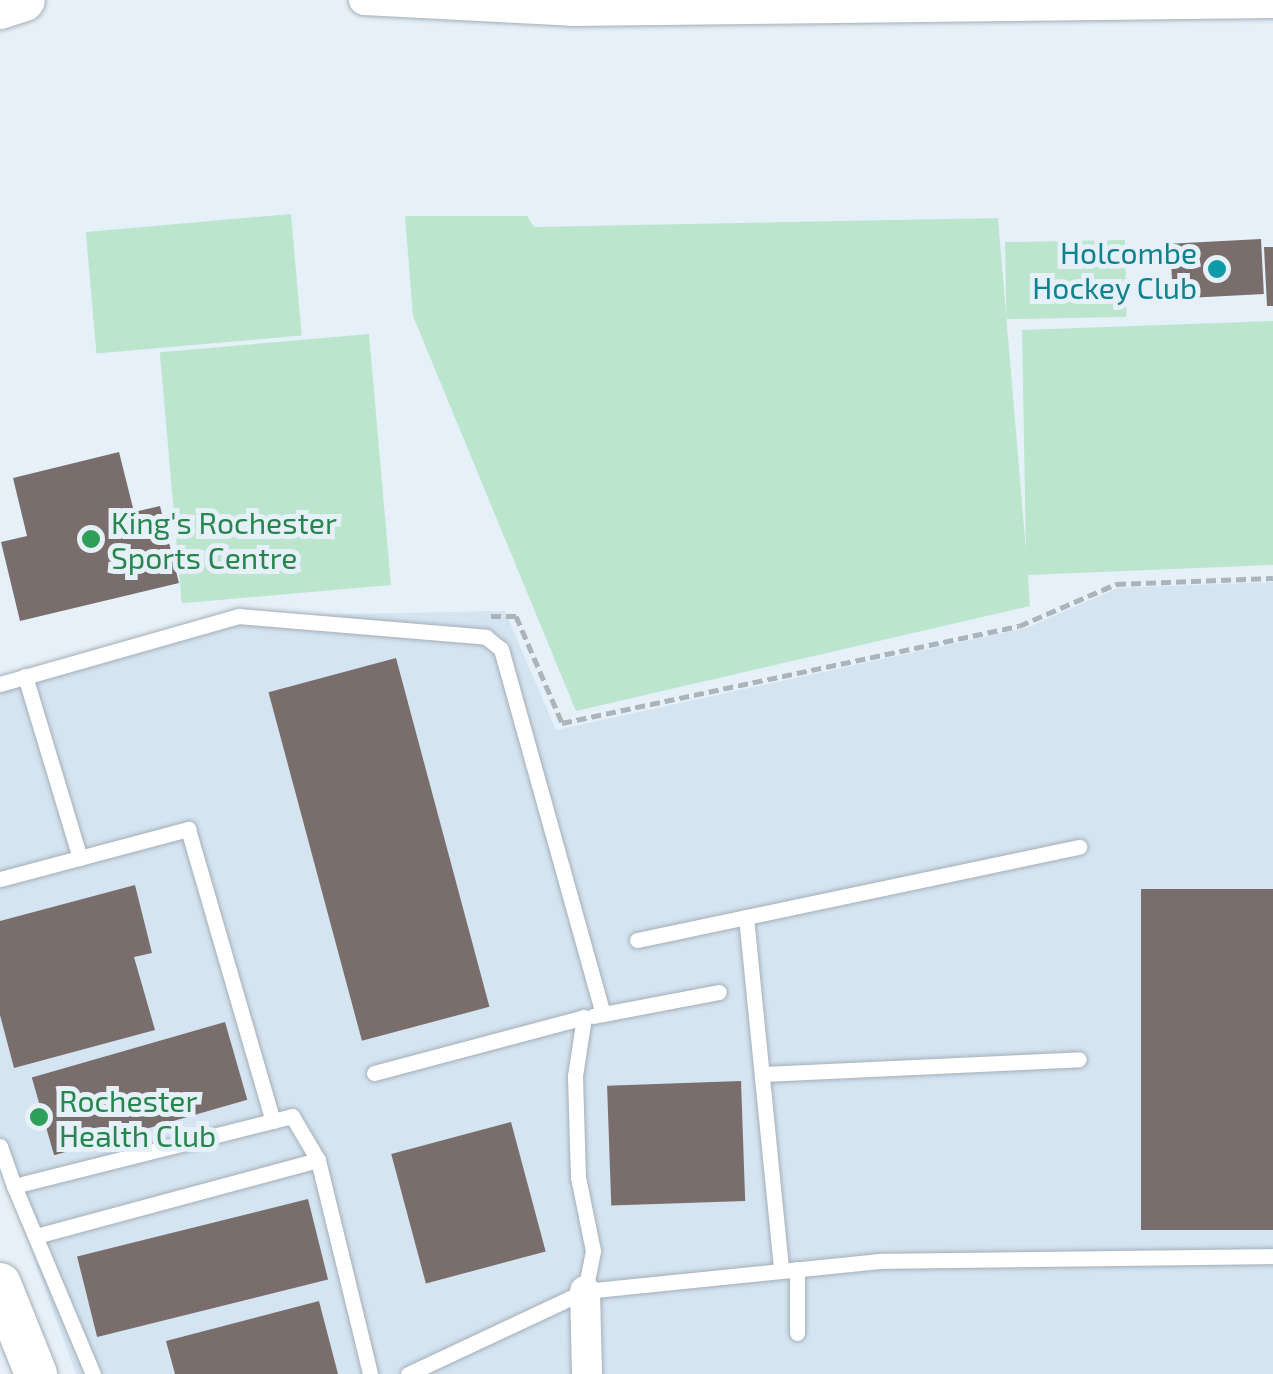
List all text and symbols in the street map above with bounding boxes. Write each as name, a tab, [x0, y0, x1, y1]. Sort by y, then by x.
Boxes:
place label: Holcombe Hockey Club	[1032, 234, 1197, 304]
marker: Holcombe Hockey Club	[1206, 258, 1228, 280]
place label: King's Rochester Sports Centre	[111, 504, 337, 574]
marker: King's Rochester Sports Centre	[80, 528, 102, 550]
place label: Rochester Health Club	[59, 1082, 216, 1152]
marker: Rochester Health Club	[28, 1106, 50, 1128]

